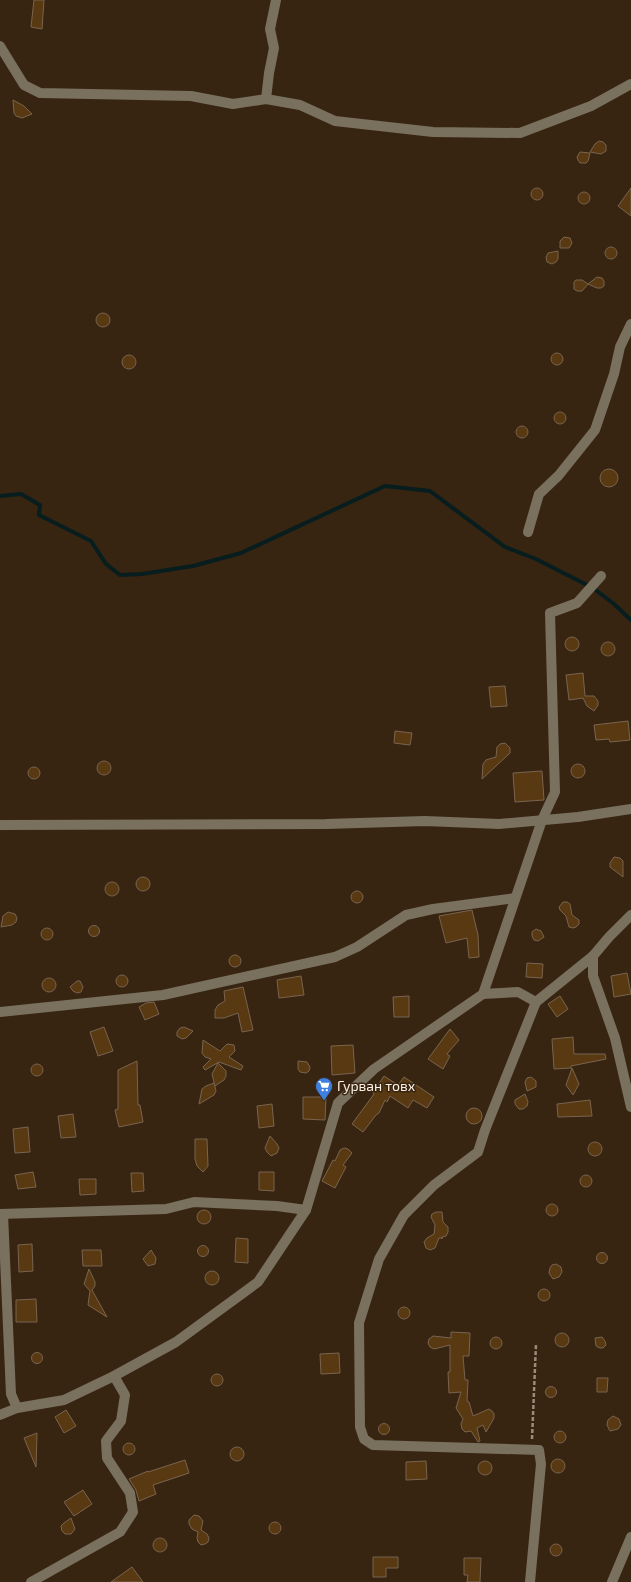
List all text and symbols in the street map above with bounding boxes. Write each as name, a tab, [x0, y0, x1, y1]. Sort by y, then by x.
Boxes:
supermarket icon: Гурван товх	[314, 1076, 334, 1101]
place label: Гурван товх	[337, 1077, 416, 1094]

